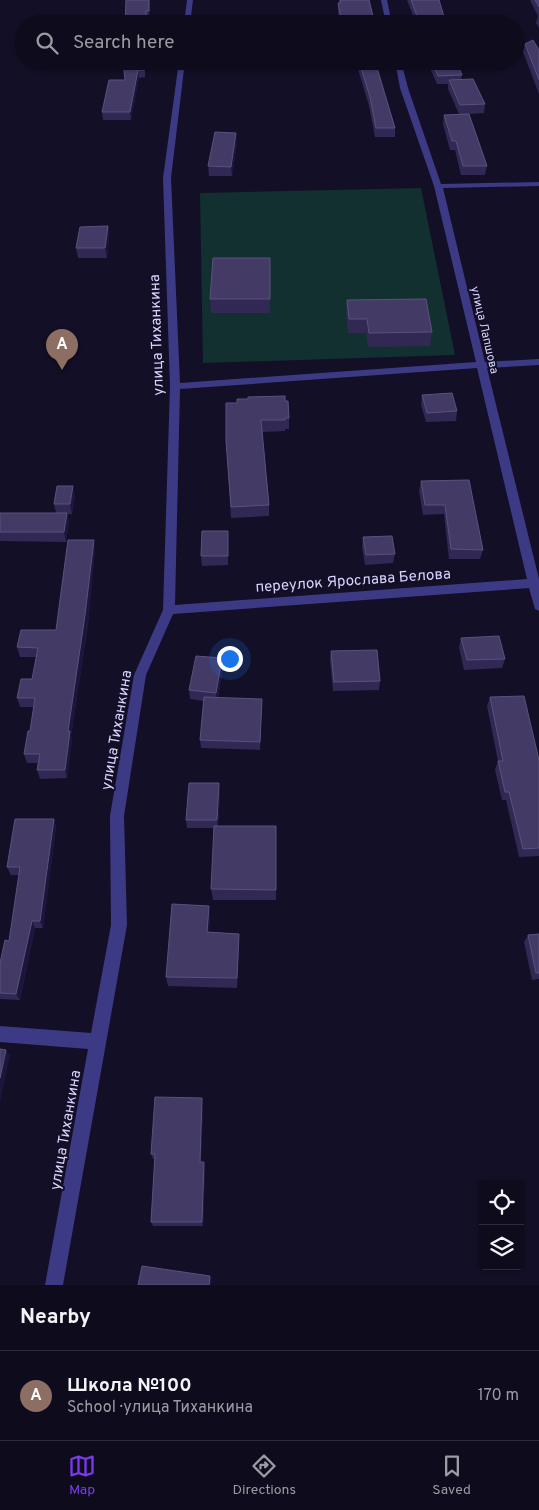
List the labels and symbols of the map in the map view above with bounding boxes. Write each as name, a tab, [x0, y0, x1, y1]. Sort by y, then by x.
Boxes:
street label: улица Тиханкина	[146, 274, 169, 396]
street label: улица Лапшова	[466, 285, 502, 376]
pin: A	[46, 329, 78, 370]
street label: переулок Ярослава Белова	[255, 565, 451, 598]
your location	[217, 646, 243, 672]
street label: улица Тиханкина	[98, 669, 137, 792]
street label: улица Тиханкина	[47, 1069, 86, 1192]

